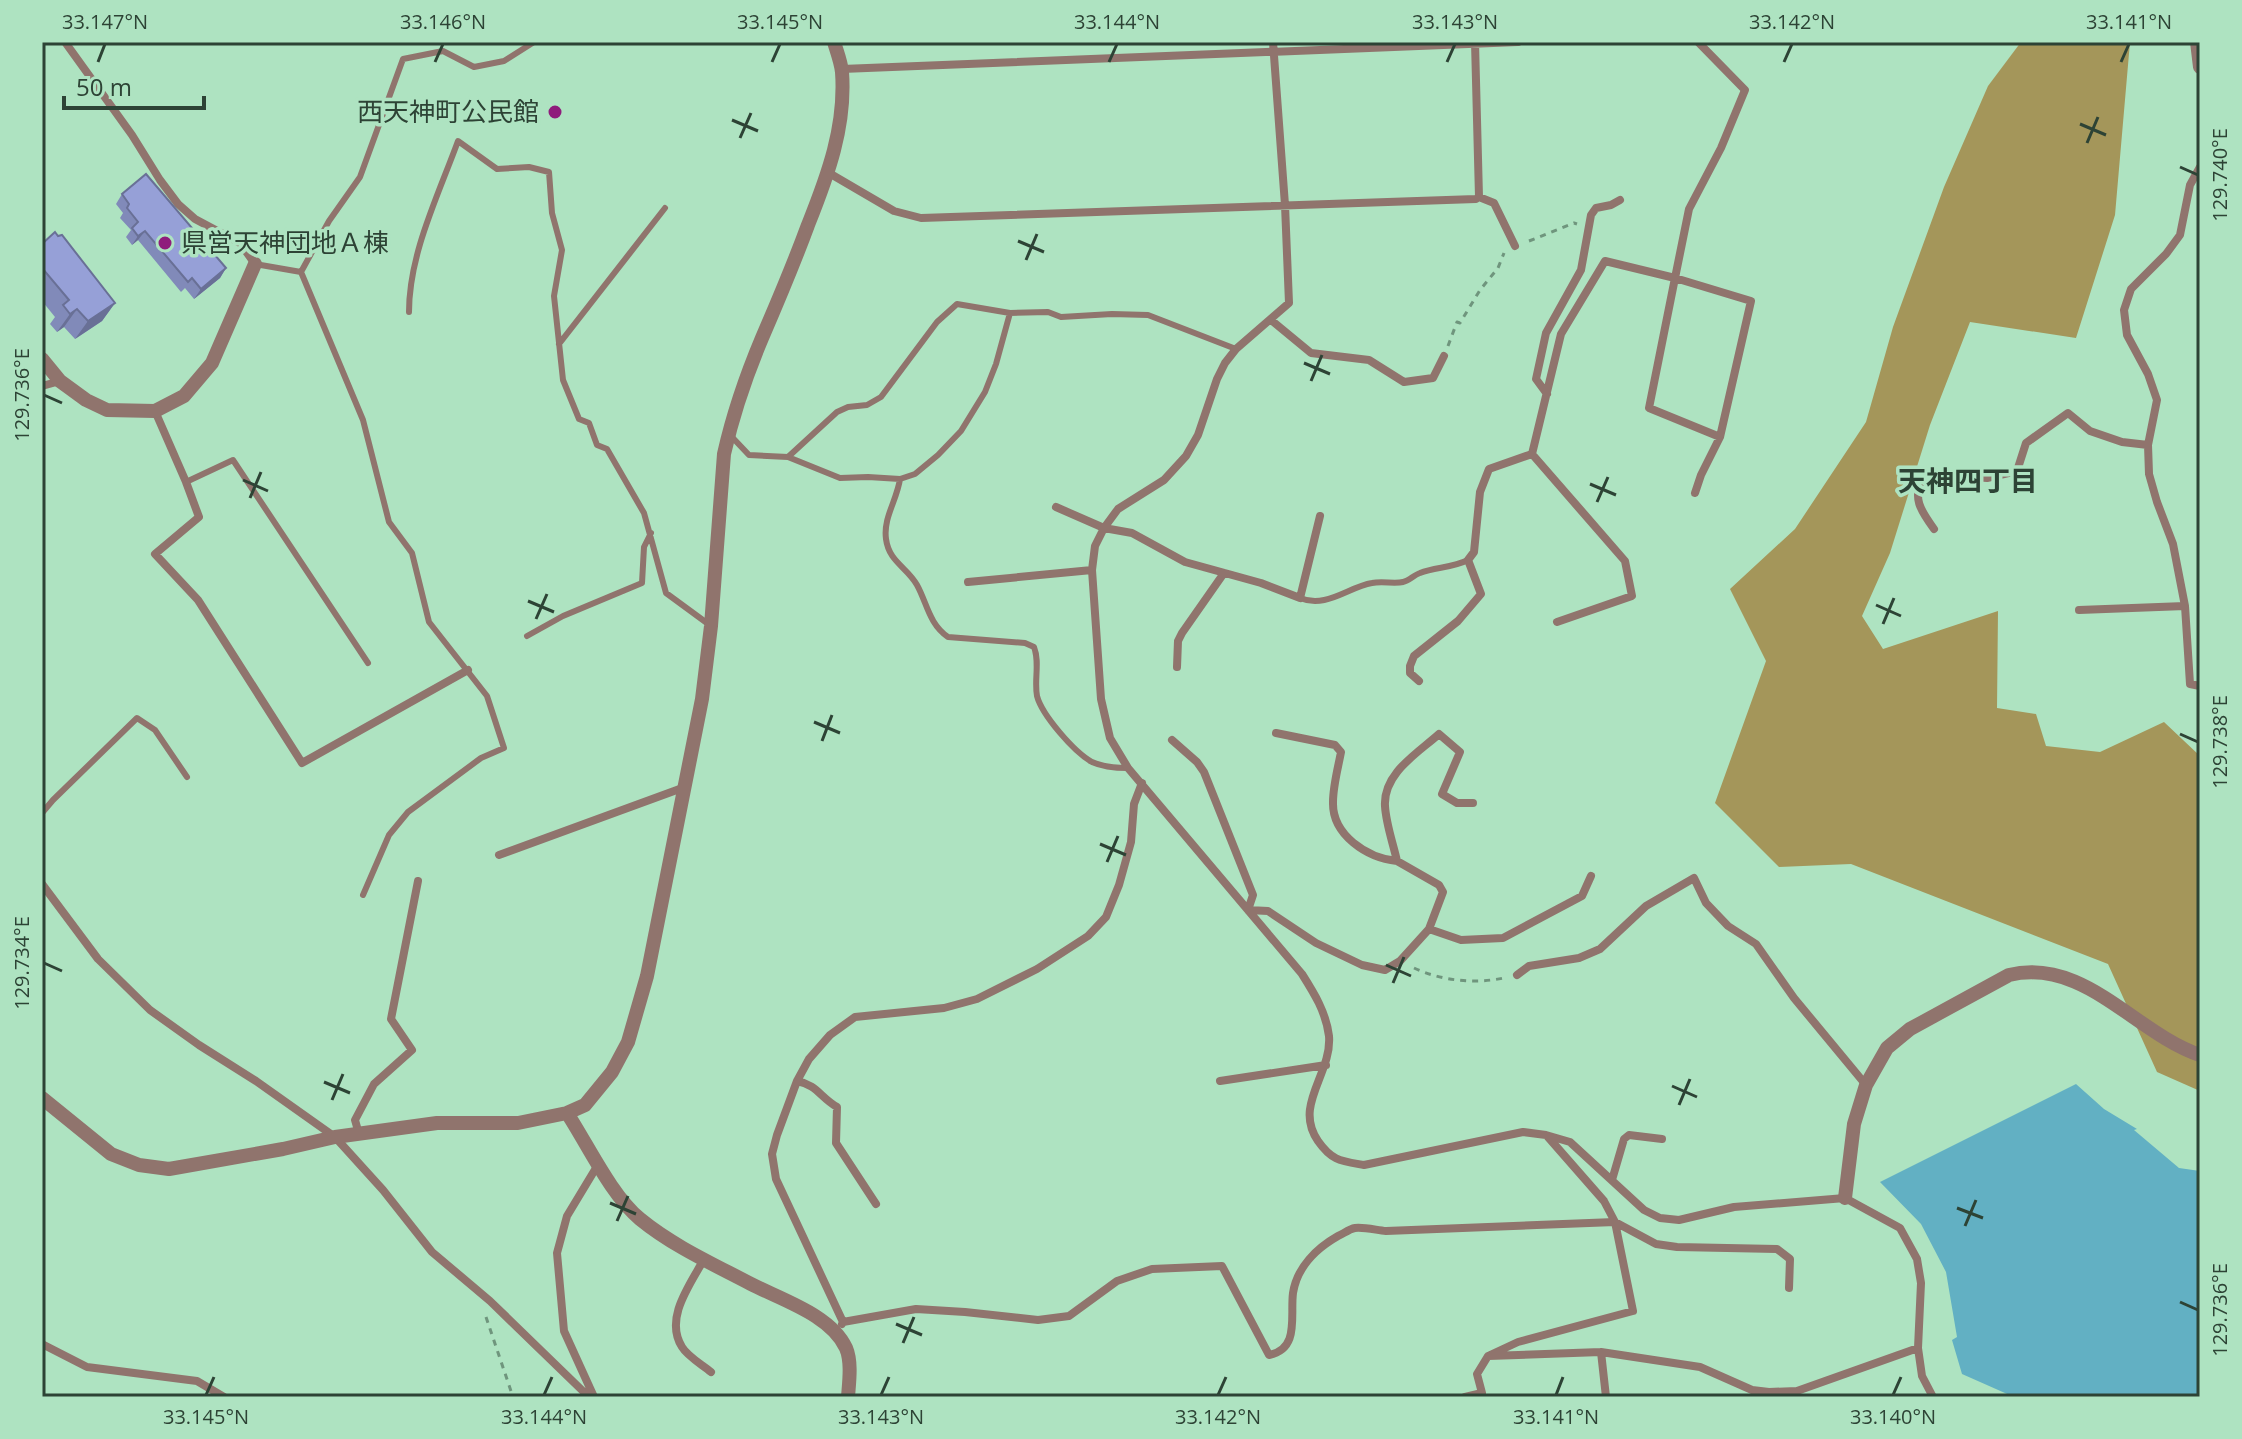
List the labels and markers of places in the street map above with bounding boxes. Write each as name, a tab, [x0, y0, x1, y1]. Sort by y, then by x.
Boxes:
place label: 西天神町公民館	[357, 93, 539, 129]
marker: 西天神町公民館	[546, 103, 564, 121]
place label: 県営天神団地Ａ棟	[181, 224, 389, 260]
marker: 県営天神団地Ａ棟	[156, 234, 174, 252]

